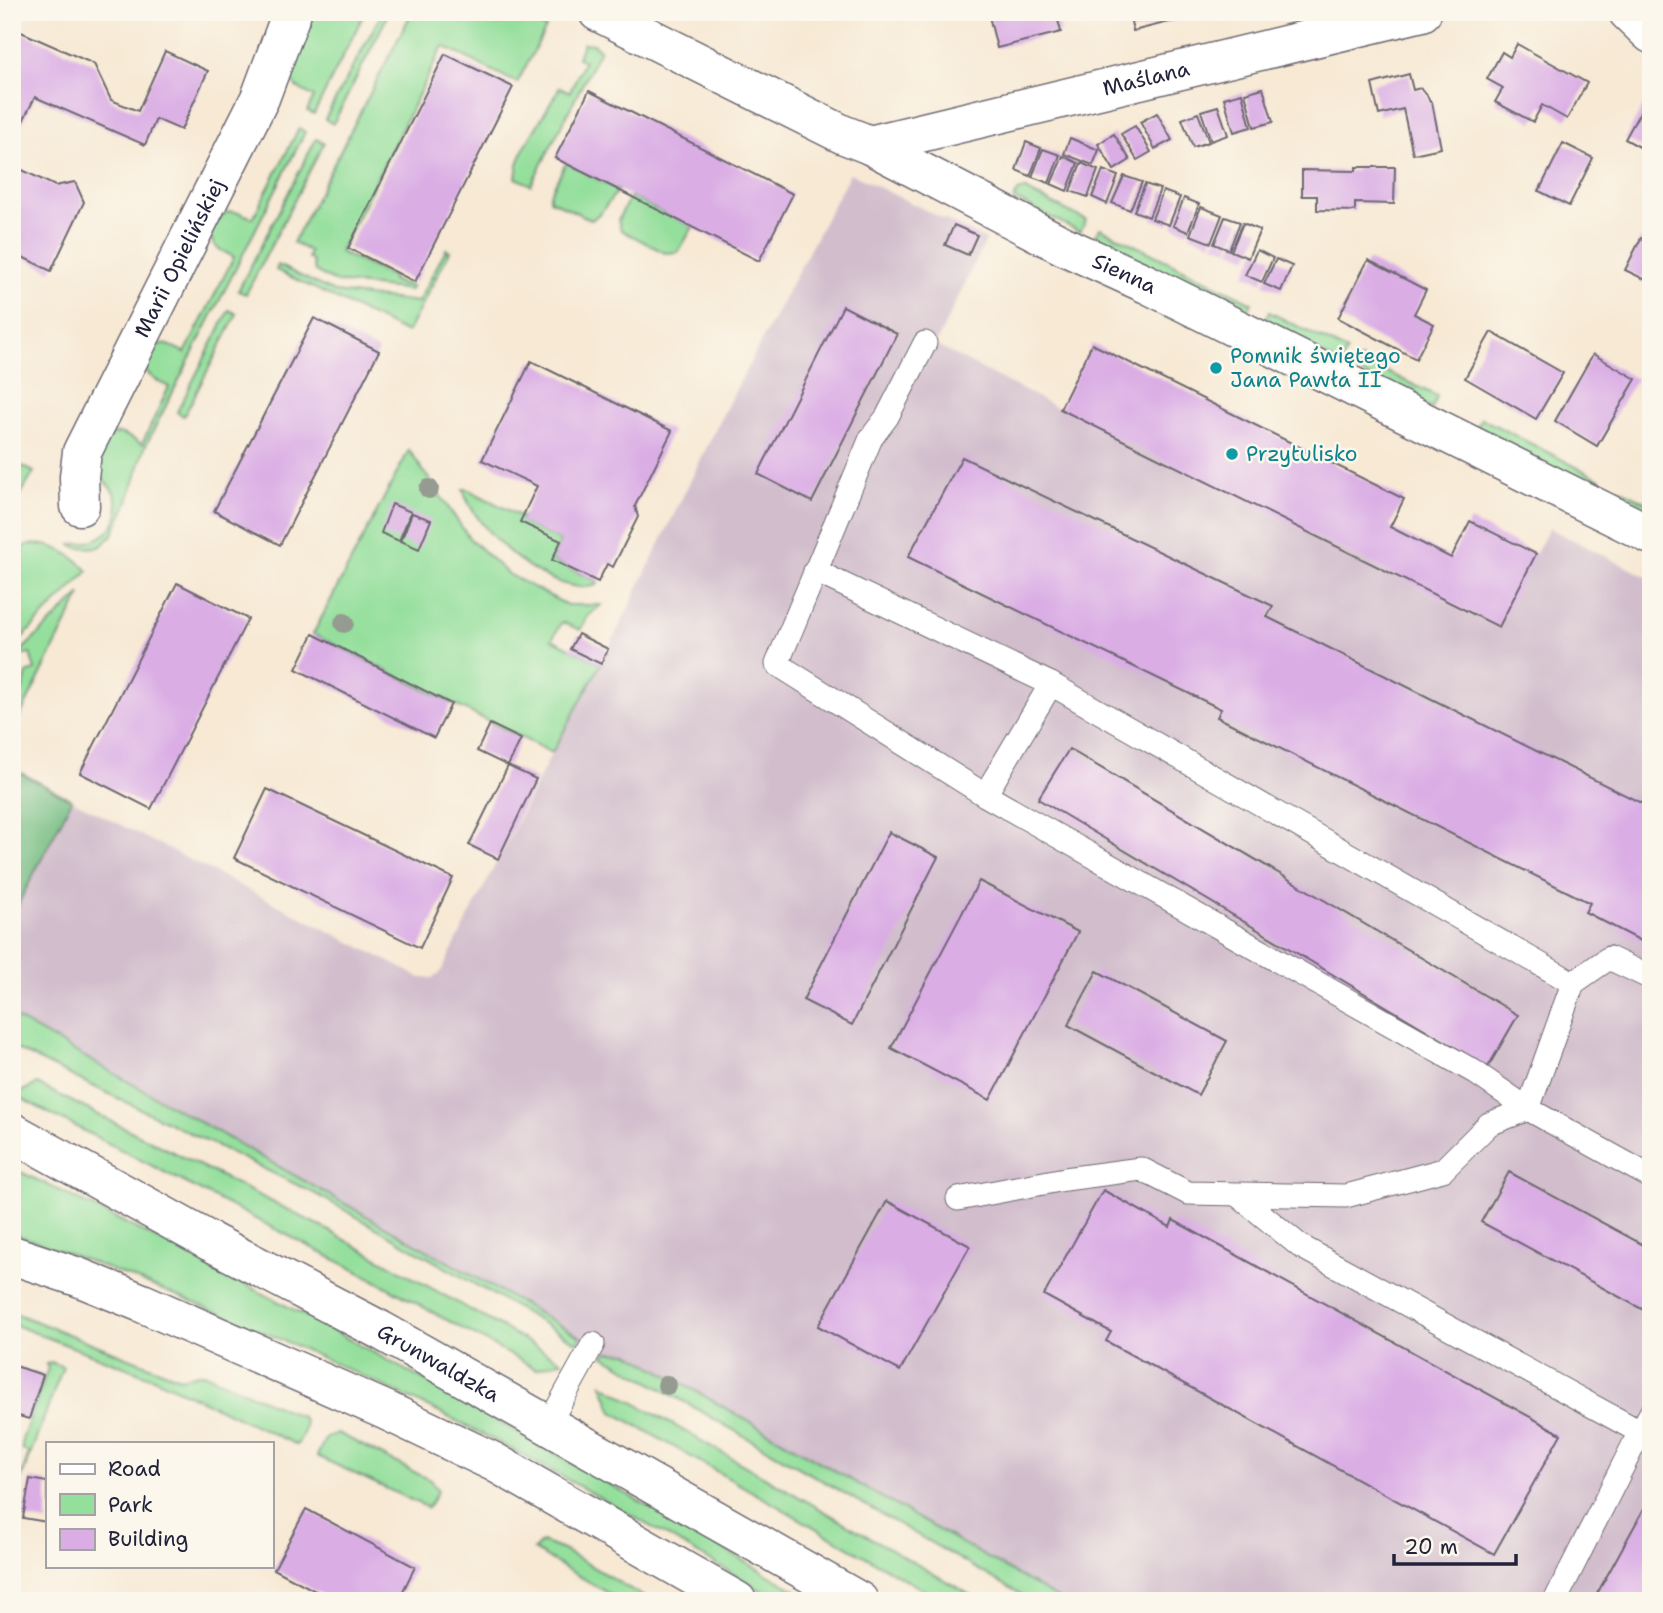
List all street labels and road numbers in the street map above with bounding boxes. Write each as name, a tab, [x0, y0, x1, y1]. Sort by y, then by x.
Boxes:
street label: Maślana	[1100, 55, 1192, 102]
street label: Marii Opielińskiej	[128, 174, 231, 342]
street label: Sienna	[1088, 247, 1161, 301]
street label: Grunwaldzka	[372, 1317, 505, 1409]

